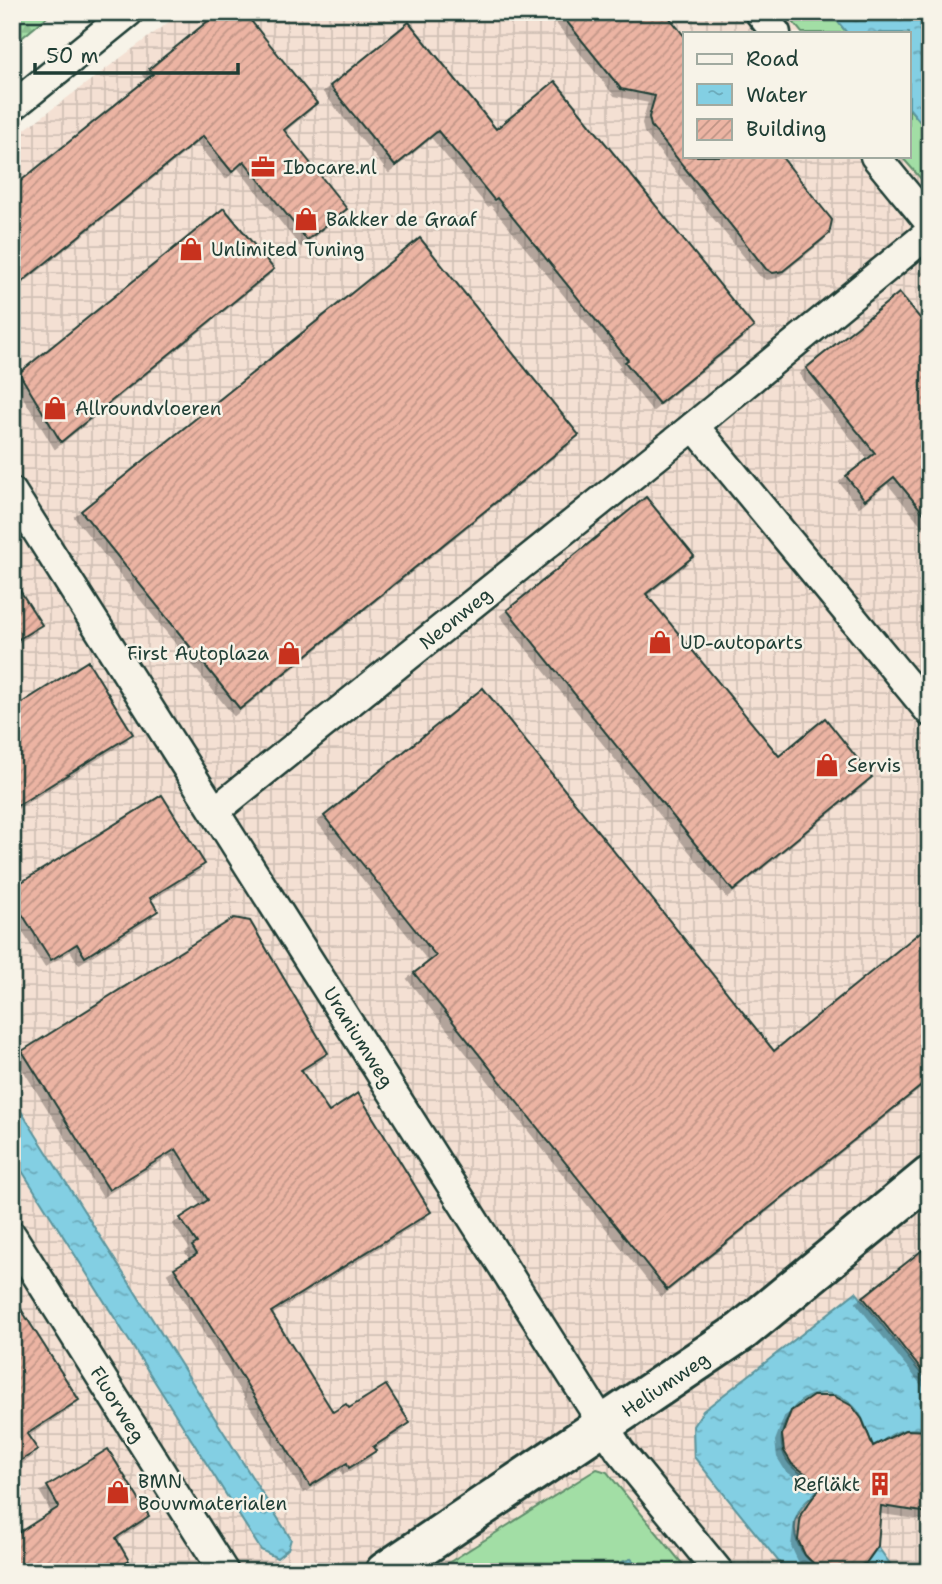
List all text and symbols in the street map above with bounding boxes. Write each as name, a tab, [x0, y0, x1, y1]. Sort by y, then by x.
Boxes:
scale bar	[35, 32, 238, 76]
legend	[683, 32, 911, 158]
text: 50 m	[46, 42, 99, 70]
text: Road	[746, 45, 799, 73]
text: Water	[746, 81, 808, 109]
text: Building	[746, 115, 826, 143]
office icon: Ibocare.nl	[249, 153, 277, 181]
place label: Ibocare.nl	[283, 155, 377, 180]
shop icon: Bakker de Graaf	[292, 205, 320, 233]
place label: Bakker de Graaf	[326, 207, 478, 232]
shop icon: Unlimited Tuning	[177, 235, 205, 263]
place label: Unlimited Tuning	[211, 237, 364, 262]
shop icon: Allroundvloeren	[41, 394, 69, 422]
place label: Allroundvloeren	[75, 396, 221, 421]
street label: Neonweg	[414, 582, 497, 655]
shop icon: UD-autoparts	[646, 628, 674, 656]
place label: UD-autoparts	[680, 630, 803, 655]
shop icon: First Autoplaza	[275, 639, 303, 667]
place label: First Autoplaza	[127, 641, 269, 666]
shop icon: Servis	[813, 751, 841, 779]
place label: Servis	[847, 753, 901, 778]
street label: Uraniumweg	[318, 982, 399, 1092]
street label: Heliumweg	[617, 1346, 714, 1423]
street label: Fluorweg	[84, 1362, 151, 1447]
place label: BMN Bouwmaterialen	[138, 1469, 287, 1516]
building icon: Refläkt	[866, 1470, 894, 1498]
place label: Refläkt	[794, 1472, 860, 1497]
shop icon: BMN Bouwmaterialen	[104, 1478, 132, 1506]

